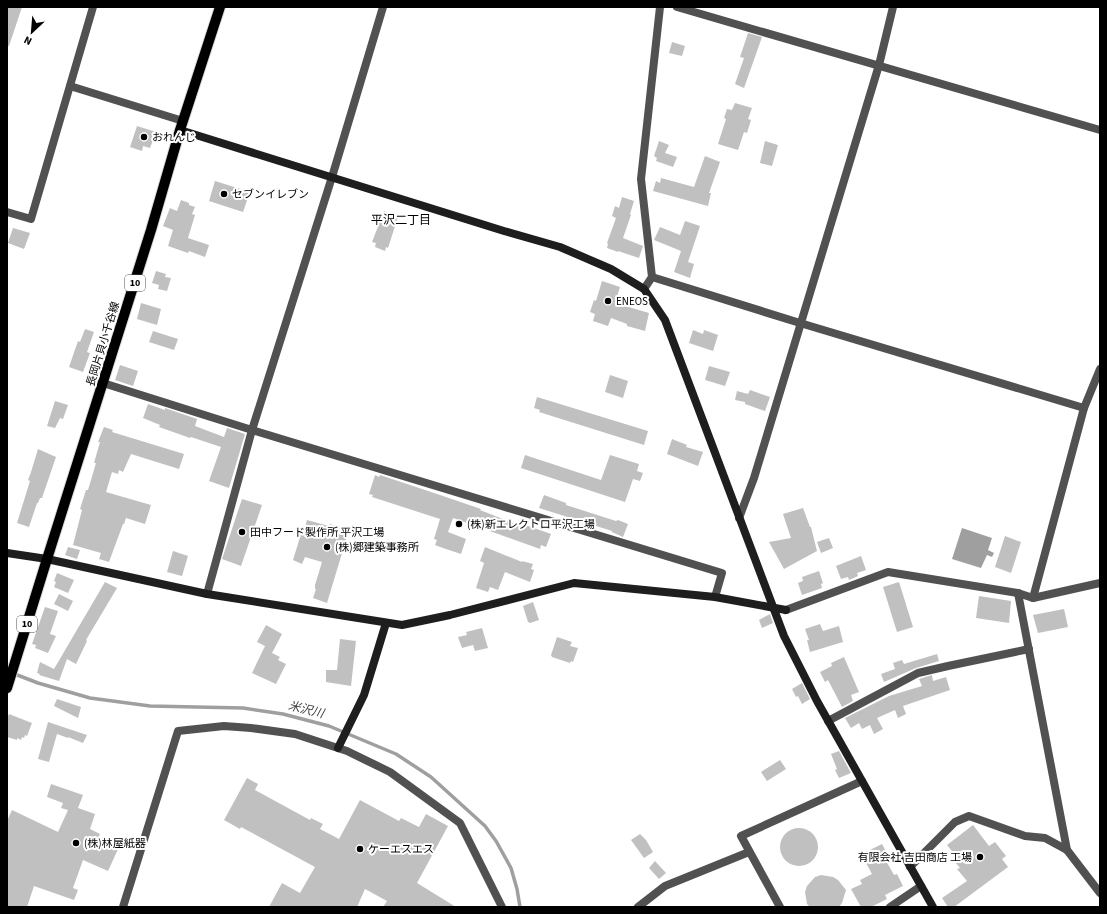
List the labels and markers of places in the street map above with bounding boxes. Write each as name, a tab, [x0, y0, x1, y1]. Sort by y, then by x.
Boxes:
place label: おれんじ	[152, 130, 196, 145]
marker: おれんじ	[139, 132, 149, 142]
place label: セブンイレブン	[232, 187, 309, 202]
marker: セブンイレブン	[219, 189, 229, 199]
place label: ENEOS	[616, 294, 648, 309]
marker: ENEOS	[603, 296, 613, 306]
place label: (株)新エレクトロ平沢工場	[467, 517, 595, 532]
marker: (株)新エレクトロ平沢工場	[454, 519, 464, 529]
place label: 田中フード製作所 平沢工場	[250, 525, 384, 540]
marker: 田中フード製作所 平沢工場	[237, 527, 247, 537]
place label: (株)郷建築事務所	[335, 540, 420, 555]
marker: (株)郷建築事務所	[322, 542, 332, 552]
place label: (株)林屋紙器	[84, 836, 146, 851]
marker: (株)林屋紙器	[71, 838, 81, 848]
place label: ケーエスエス	[368, 842, 434, 857]
marker: ケーエスエス	[355, 844, 365, 854]
place label: 有限会社 吉田商店 工場	[858, 850, 972, 865]
marker: 有限会社 吉田商店 工場	[975, 852, 985, 862]

